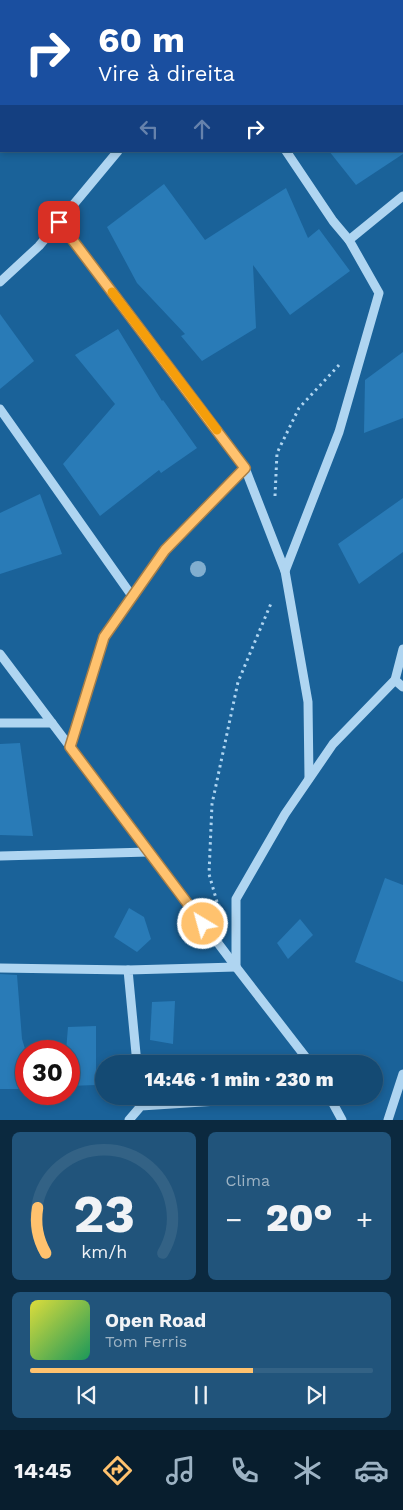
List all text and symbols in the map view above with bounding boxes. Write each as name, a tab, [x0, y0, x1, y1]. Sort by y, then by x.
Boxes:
text: 60 m	[98, 19, 185, 61]
icon: right	[15, 20, 80, 85]
text: Vire à direita	[98, 61, 235, 86]
icon: left	[135, 115, 163, 143]
icon: ahead	[188, 115, 216, 143]
icon: right	[241, 115, 269, 143]
pin	[38, 201, 80, 243]
icon: arrive	[45, 208, 73, 236]
position arrow	[176, 897, 228, 949]
speed limit sign: 30	[15, 1040, 80, 1105]
text: 14:46 · 1 min · 230 m	[144, 1068, 334, 1091]
text: Clima	[226, 1171, 270, 1190]
text: 23	[73, 1184, 135, 1245]
text: 20°	[266, 1196, 333, 1240]
text: −	[226, 1203, 242, 1236]
text: +	[356, 1203, 373, 1236]
text: km/h	[81, 1241, 127, 1262]
text: Open Road	[105, 1309, 206, 1332]
text: Tom Ferris	[105, 1332, 187, 1351]
icon: previous	[73, 1381, 101, 1409]
icon: pause	[187, 1381, 215, 1409]
icon: next	[302, 1381, 330, 1409]
icon: directions	[100, 1453, 135, 1488]
icon: music	[163, 1453, 198, 1488]
icon: phone	[227, 1453, 262, 1488]
icon: climate	[290, 1453, 325, 1488]
icon: car	[354, 1453, 389, 1488]
text: 14:45	[14, 1458, 72, 1483]

